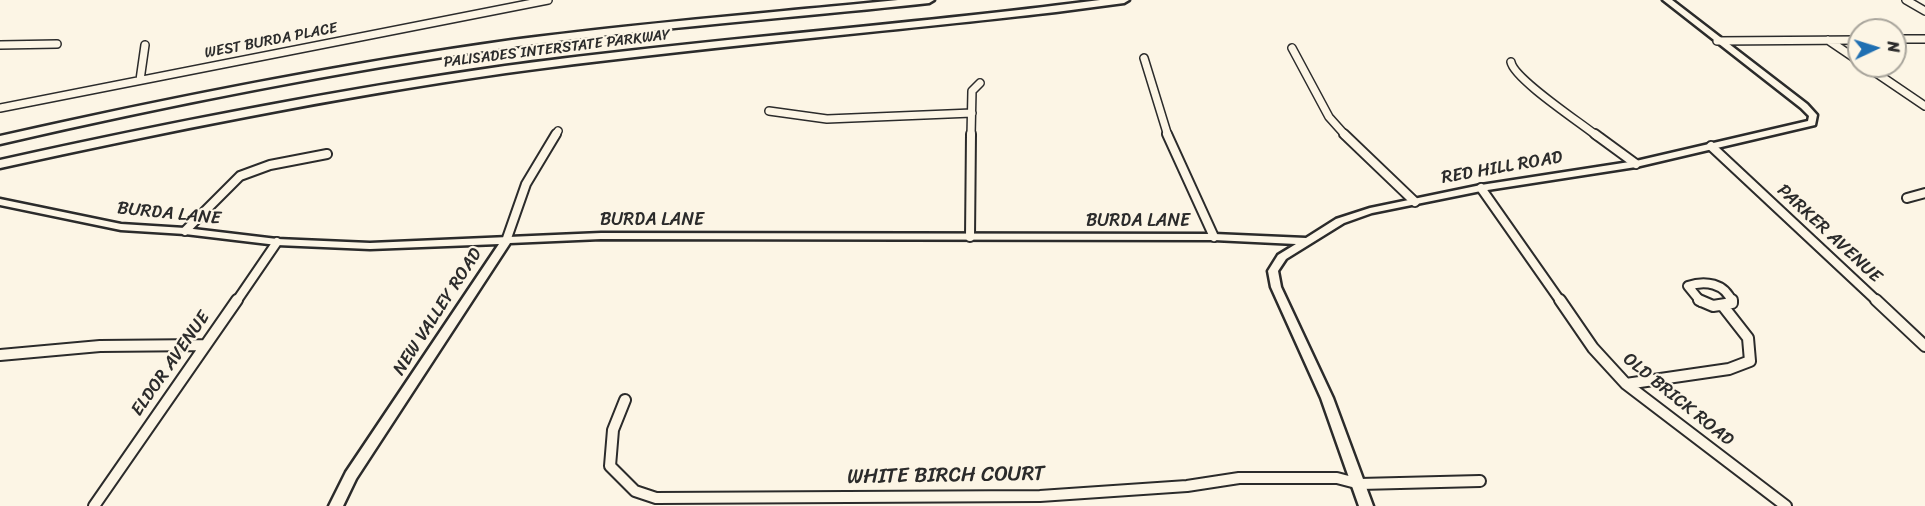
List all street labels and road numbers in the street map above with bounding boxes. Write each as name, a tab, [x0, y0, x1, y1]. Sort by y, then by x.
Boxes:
street label: WEST BURDA PLACE	[203, 19, 339, 63]
street label: PALISADES INTERSTATE PARKWAY	[443, 26, 671, 72]
street label: RED HILL ROAD	[1440, 147, 1564, 189]
street label: PARKER AVENUE	[1772, 180, 1886, 288]
street label: BURDA LANE	[116, 198, 222, 230]
street label: BURDA LANE	[600, 209, 704, 231]
street label: BURDA LANE	[1086, 210, 1190, 232]
street label: NEW VALLEY ROAD	[389, 244, 487, 380]
street label: ELDOR AVENUE	[127, 308, 215, 420]
street label: OLD BRICK ROAD	[1618, 349, 1738, 451]
street label: WHITE BIRCH COURT	[847, 462, 1045, 490]

